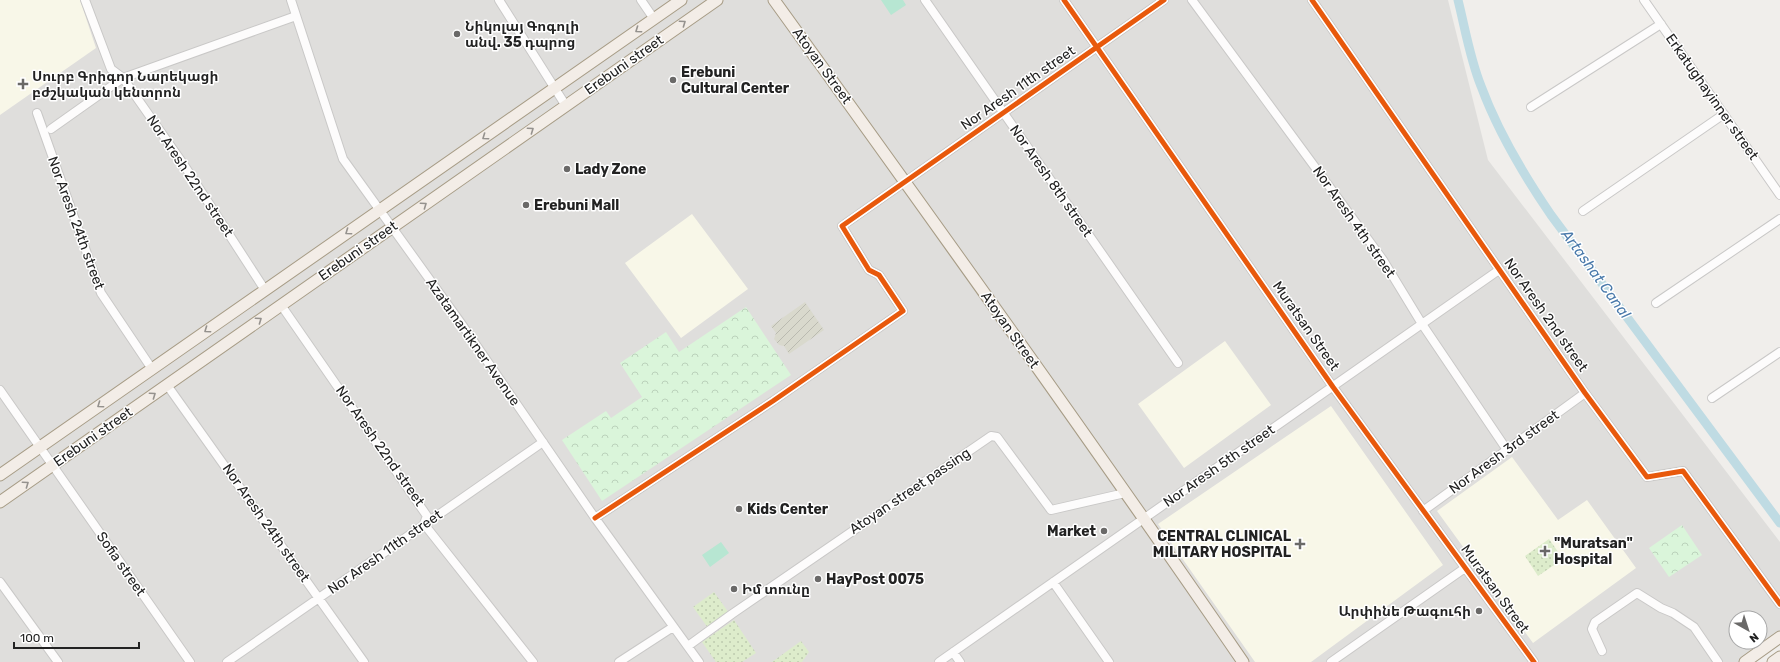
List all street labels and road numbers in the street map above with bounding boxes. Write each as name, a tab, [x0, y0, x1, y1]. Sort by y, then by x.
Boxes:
street label: Atoyan Street	[789, 25, 856, 108]
street label: Erebuni street	[581, 31, 667, 98]
street label: Erkatughayinner street	[1662, 31, 1762, 164]
street label: Nor Aresh 11th street	[958, 42, 1079, 134]
street label: Nor Aresh 22nd street	[143, 112, 237, 240]
street label: Nor Aresh 8th street	[1006, 122, 1096, 241]
street label: Nor Aresh 24th street	[44, 154, 108, 292]
street label: Nor Aresh 4th street	[1309, 163, 1399, 282]
street label: Erebuni street	[315, 217, 401, 284]
street label: Nor Aresh 2nd street	[1500, 255, 1592, 375]
street label: Azatamartikner Avenue	[422, 275, 524, 409]
street label: Muratsan Street	[1269, 278, 1343, 374]
street label: Atoyan Street	[977, 288, 1043, 372]
street label: Nor Aresh 22nd street	[332, 383, 428, 510]
street label: Erebuni street	[50, 403, 136, 470]
street label: Nor Aresh 3rd street	[1446, 406, 1563, 498]
street label: Nor Aresh 5th street	[1160, 421, 1278, 511]
street label: Atoyan street passing	[846, 444, 974, 538]
street label: Nor Aresh 24th street	[219, 461, 314, 586]
street label: Nor Aresh 11th street	[325, 506, 446, 598]
street label: Sofia street	[93, 529, 150, 600]
street label: Muratsan Street	[1457, 541, 1533, 637]

